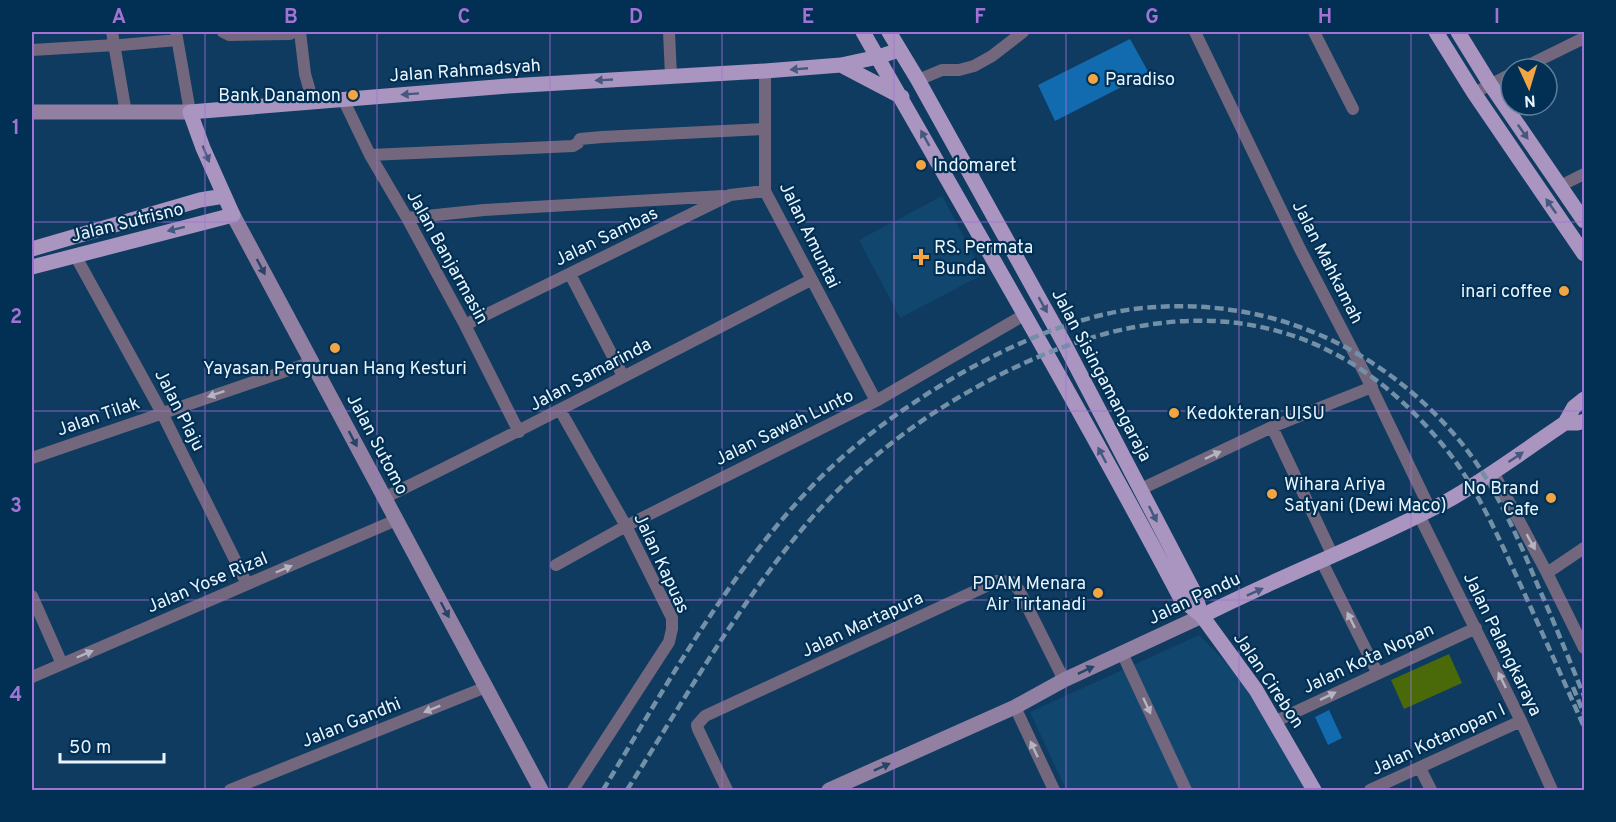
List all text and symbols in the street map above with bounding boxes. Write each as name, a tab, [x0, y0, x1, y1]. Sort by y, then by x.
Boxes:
text: A	[112, 5, 126, 31]
text: B	[284, 5, 298, 31]
text: C	[458, 5, 470, 31]
text: D	[629, 5, 643, 31]
text: E	[802, 5, 814, 31]
text: F	[974, 5, 986, 31]
text: G	[1145, 5, 1159, 31]
text: H	[1318, 5, 1332, 31]
text: I	[1494, 5, 1500, 31]
street label: Jalan Rahmadsyah	[389, 55, 542, 88]
north arrow	[1499, 57, 1559, 117]
one-way arrow	[789, 64, 808, 73]
place label: Paradiso	[1105, 69, 1175, 92]
marker: Paradiso	[1086, 72, 1100, 86]
one-way arrow	[595, 76, 614, 85]
place label: Bank Danamon	[218, 85, 341, 108]
marker: Bank Danamon	[346, 88, 360, 102]
one-way arrow	[400, 89, 419, 99]
text: N	[1523, 90, 1536, 110]
text: 1	[12, 116, 20, 142]
one-way arrow	[1517, 124, 1529, 140]
one-way arrow	[920, 129, 930, 146]
one-way arrow	[202, 145, 211, 163]
place label: Indomaret	[933, 155, 1016, 178]
marker: Indomaret	[914, 158, 928, 172]
street label: Jalan Amuntai	[773, 179, 844, 293]
street label: Jalan Banjarmasin	[400, 187, 493, 329]
street label: Jalan Mahkamah	[1286, 197, 1368, 328]
street label: Jalan Sutrisno	[69, 198, 186, 249]
one-way arrow	[1546, 198, 1557, 214]
street label: Jalan Sambas	[551, 202, 662, 272]
one-way arrow	[167, 225, 185, 235]
place label: RS. Permata Bunda	[934, 237, 1033, 281]
marker: RS. Permata Bunda	[912, 248, 930, 266]
one-way arrow	[256, 258, 266, 275]
place label: inari coffee	[1461, 281, 1552, 304]
marker: inari coffee	[1557, 284, 1571, 298]
street label: Jalan Sisingamangaraja	[1045, 285, 1156, 466]
one-way arrow	[1037, 297, 1048, 313]
text: 2	[10, 305, 22, 331]
street label: Jalan Samarinda	[526, 333, 656, 417]
marker: Yayasan Perguruan Hang Kesturi	[328, 341, 342, 355]
place label: Yayasan Perguruan Hang Kesturi	[203, 358, 467, 381]
street label: Jalan Plaju	[148, 366, 209, 455]
street label: Jalan Sawah Lunto	[712, 385, 858, 472]
one-way arrow	[207, 390, 225, 400]
street label: Jalan Sutomo	[340, 390, 413, 499]
street label: Jalan Tilak	[54, 393, 143, 442]
place label: Kedokteran UISU	[1186, 403, 1325, 426]
marker: Kedokteran UISU	[1167, 406, 1181, 420]
one-way arrow	[348, 430, 358, 447]
one-way arrow	[1098, 447, 1107, 464]
one-way arrow	[1204, 450, 1221, 459]
one-way arrow	[1507, 451, 1523, 463]
place label: Wihara Ariya Satyani (Dewi Maco)	[1284, 474, 1447, 518]
place label: No Brand Cafe	[1463, 478, 1539, 522]
marker: Wihara Ariya Satyani (Dewi Maco)	[1265, 487, 1279, 501]
marker: No Brand Cafe	[1544, 491, 1558, 505]
text: 3	[10, 494, 22, 520]
one-way arrow	[1149, 506, 1158, 523]
street label: Jalan Kapuas	[627, 510, 694, 617]
one-way arrow	[1526, 534, 1536, 551]
street label: Jalan Yose Rizal	[144, 548, 271, 619]
one-way arrow	[275, 564, 292, 573]
street label: Jalan Pandu	[1145, 568, 1245, 631]
street label: Jalan Palangkaraya	[1457, 569, 1546, 720]
place label: PDAM Menara Air Tirtanadi	[972, 573, 1086, 617]
marker: PDAM Menara Air Tirtanadi	[1091, 586, 1105, 600]
street label: Jalan Martapura	[798, 587, 927, 664]
one-way arrow	[1246, 587, 1263, 596]
one-way arrow	[440, 602, 450, 619]
one-way arrow	[1347, 611, 1356, 628]
street label: Jalan Kota Nopan	[1299, 619, 1438, 700]
street label: Jalan Cirebon	[1227, 628, 1308, 733]
one-way arrow	[77, 649, 95, 659]
one-way arrow	[1077, 665, 1094, 674]
one-way arrow	[1497, 671, 1507, 689]
text: 4	[10, 683, 22, 709]
one-way arrow	[1320, 691, 1337, 700]
street label: Jalan Gandhi	[298, 693, 405, 754]
one-way arrow	[1142, 697, 1152, 715]
street label: Jalan Kotanopan I	[1368, 699, 1509, 782]
one-way arrow	[422, 704, 440, 714]
scale bar	[60, 726, 164, 764]
text: 50 m	[69, 737, 111, 760]
one-way arrow	[1030, 740, 1039, 757]
one-way arrow	[874, 762, 892, 772]

